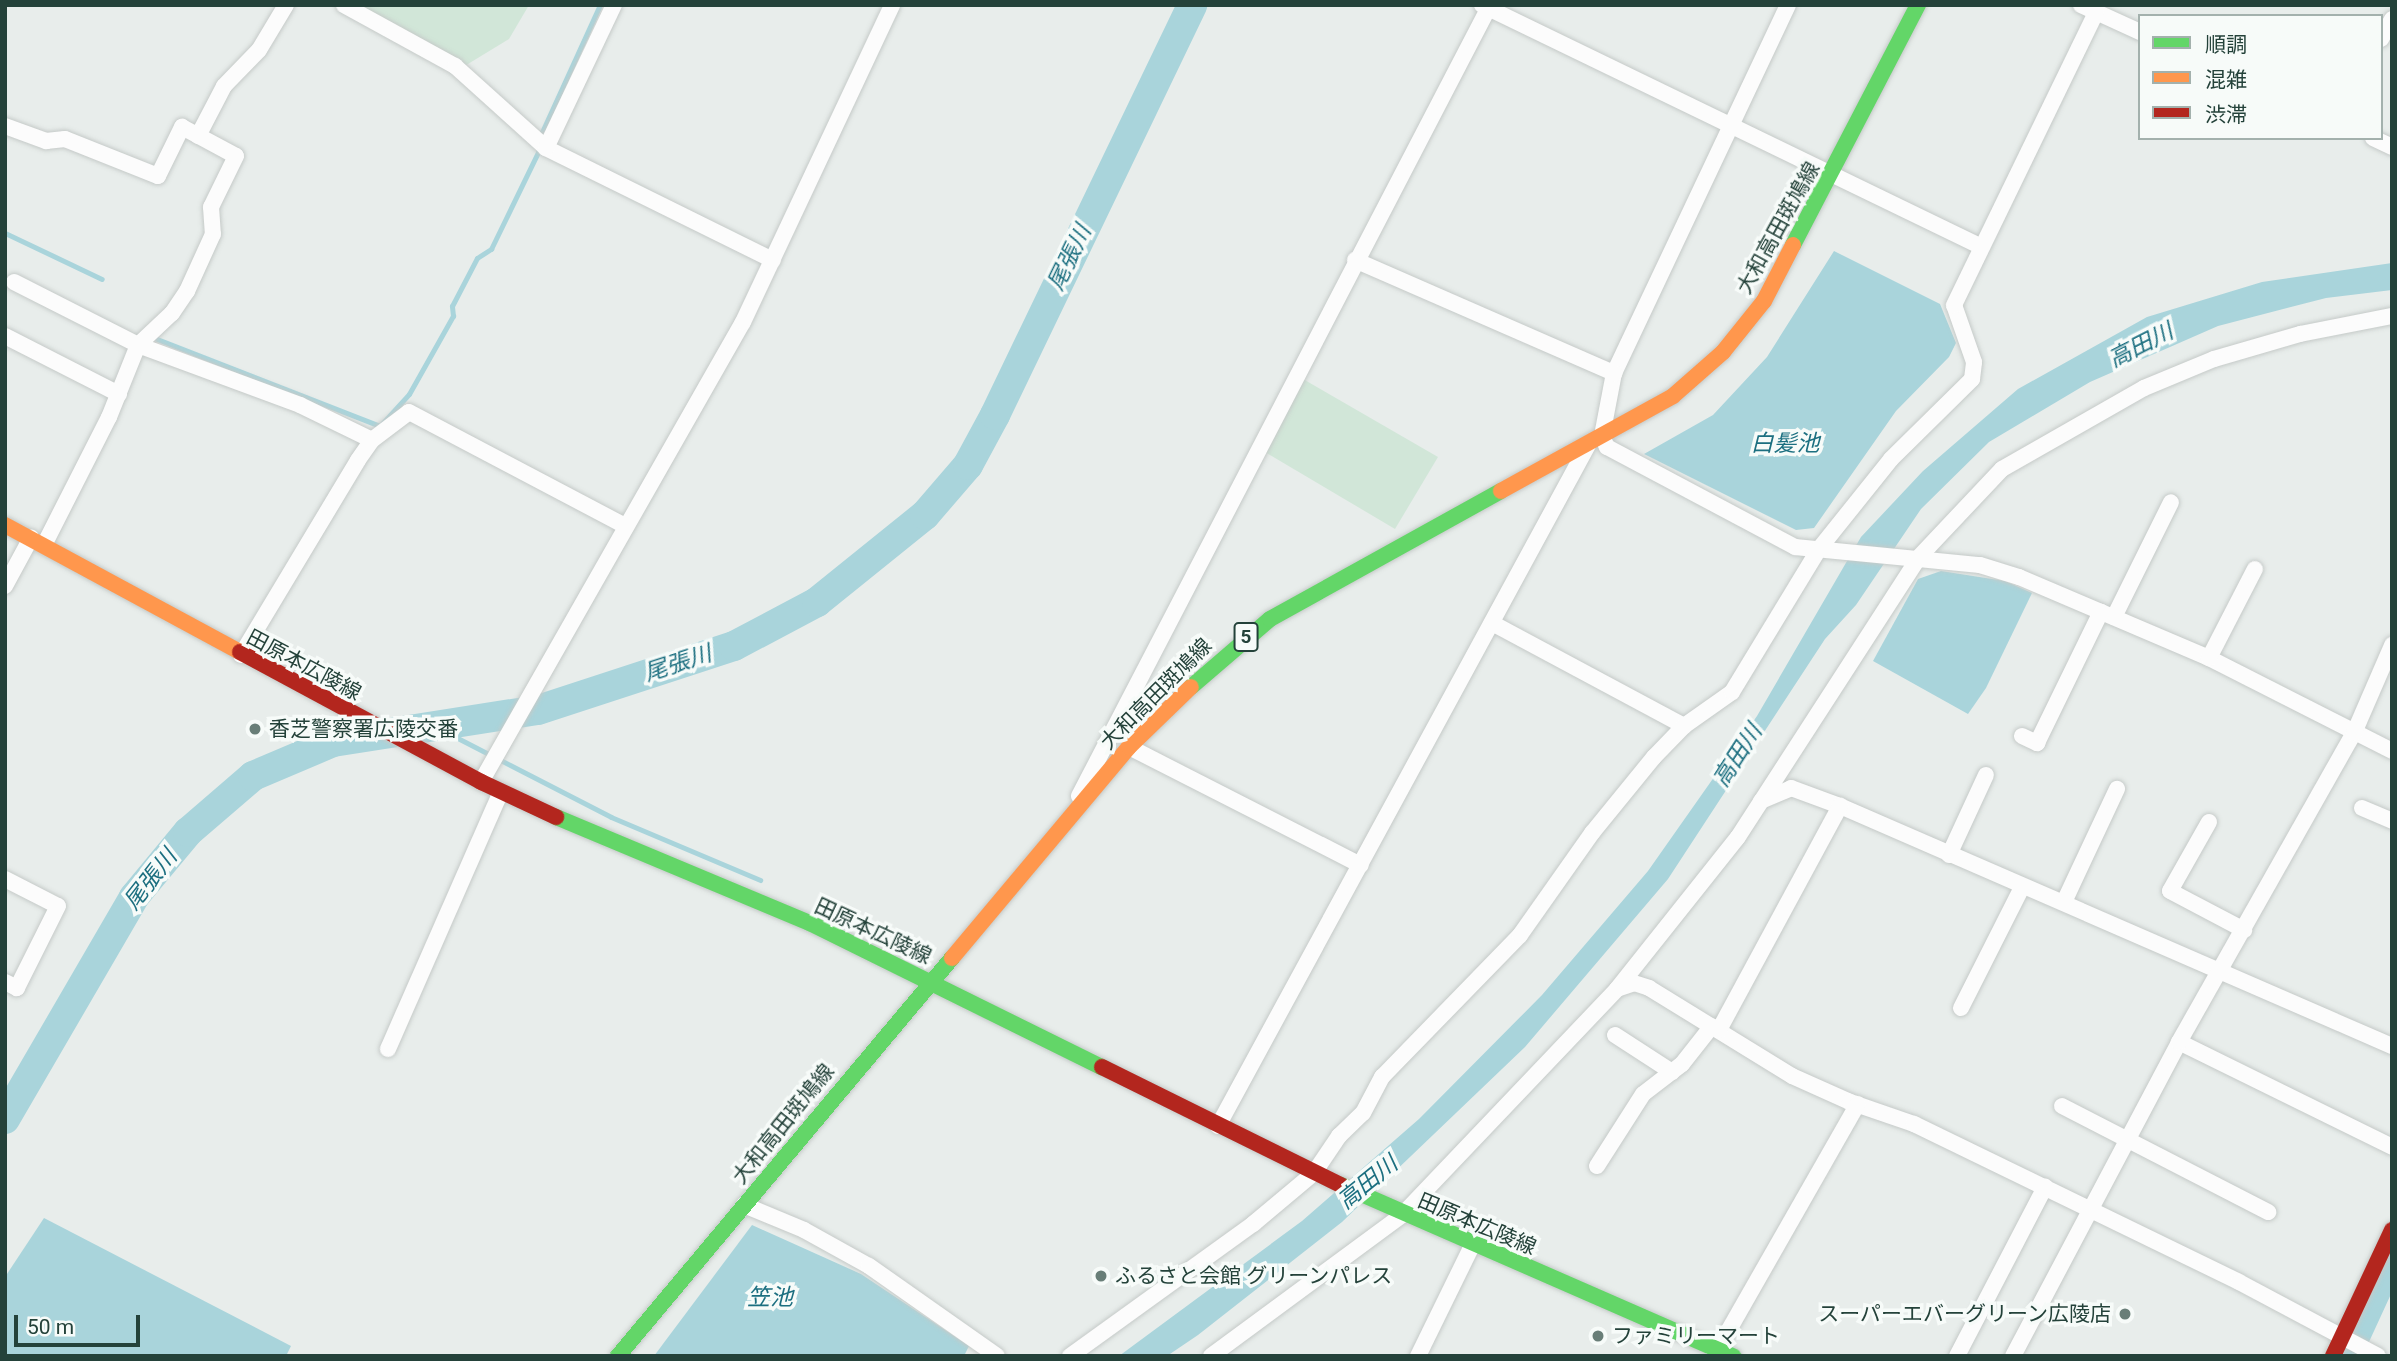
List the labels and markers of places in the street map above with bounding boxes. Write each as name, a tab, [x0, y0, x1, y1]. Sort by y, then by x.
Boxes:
place label: 香芝警察署広陵交番	[269, 716, 458, 742]
marker: 香芝警察署広陵交番	[247, 721, 263, 737]
place label: ふるさと会館 グリーンパレス	[1115, 1263, 1393, 1289]
marker: ふるさと会館 グリーンパレス	[1093, 1268, 1109, 1284]
place label: スーパーエバーグリーン広陵店	[1817, 1301, 2111, 1327]
marker: スーパーエバーグリーン広陵店	[2117, 1306, 2133, 1322]
place label: ファミリーマート	[1612, 1323, 1780, 1349]
marker: ファミリーマート	[1590, 1328, 1606, 1344]

